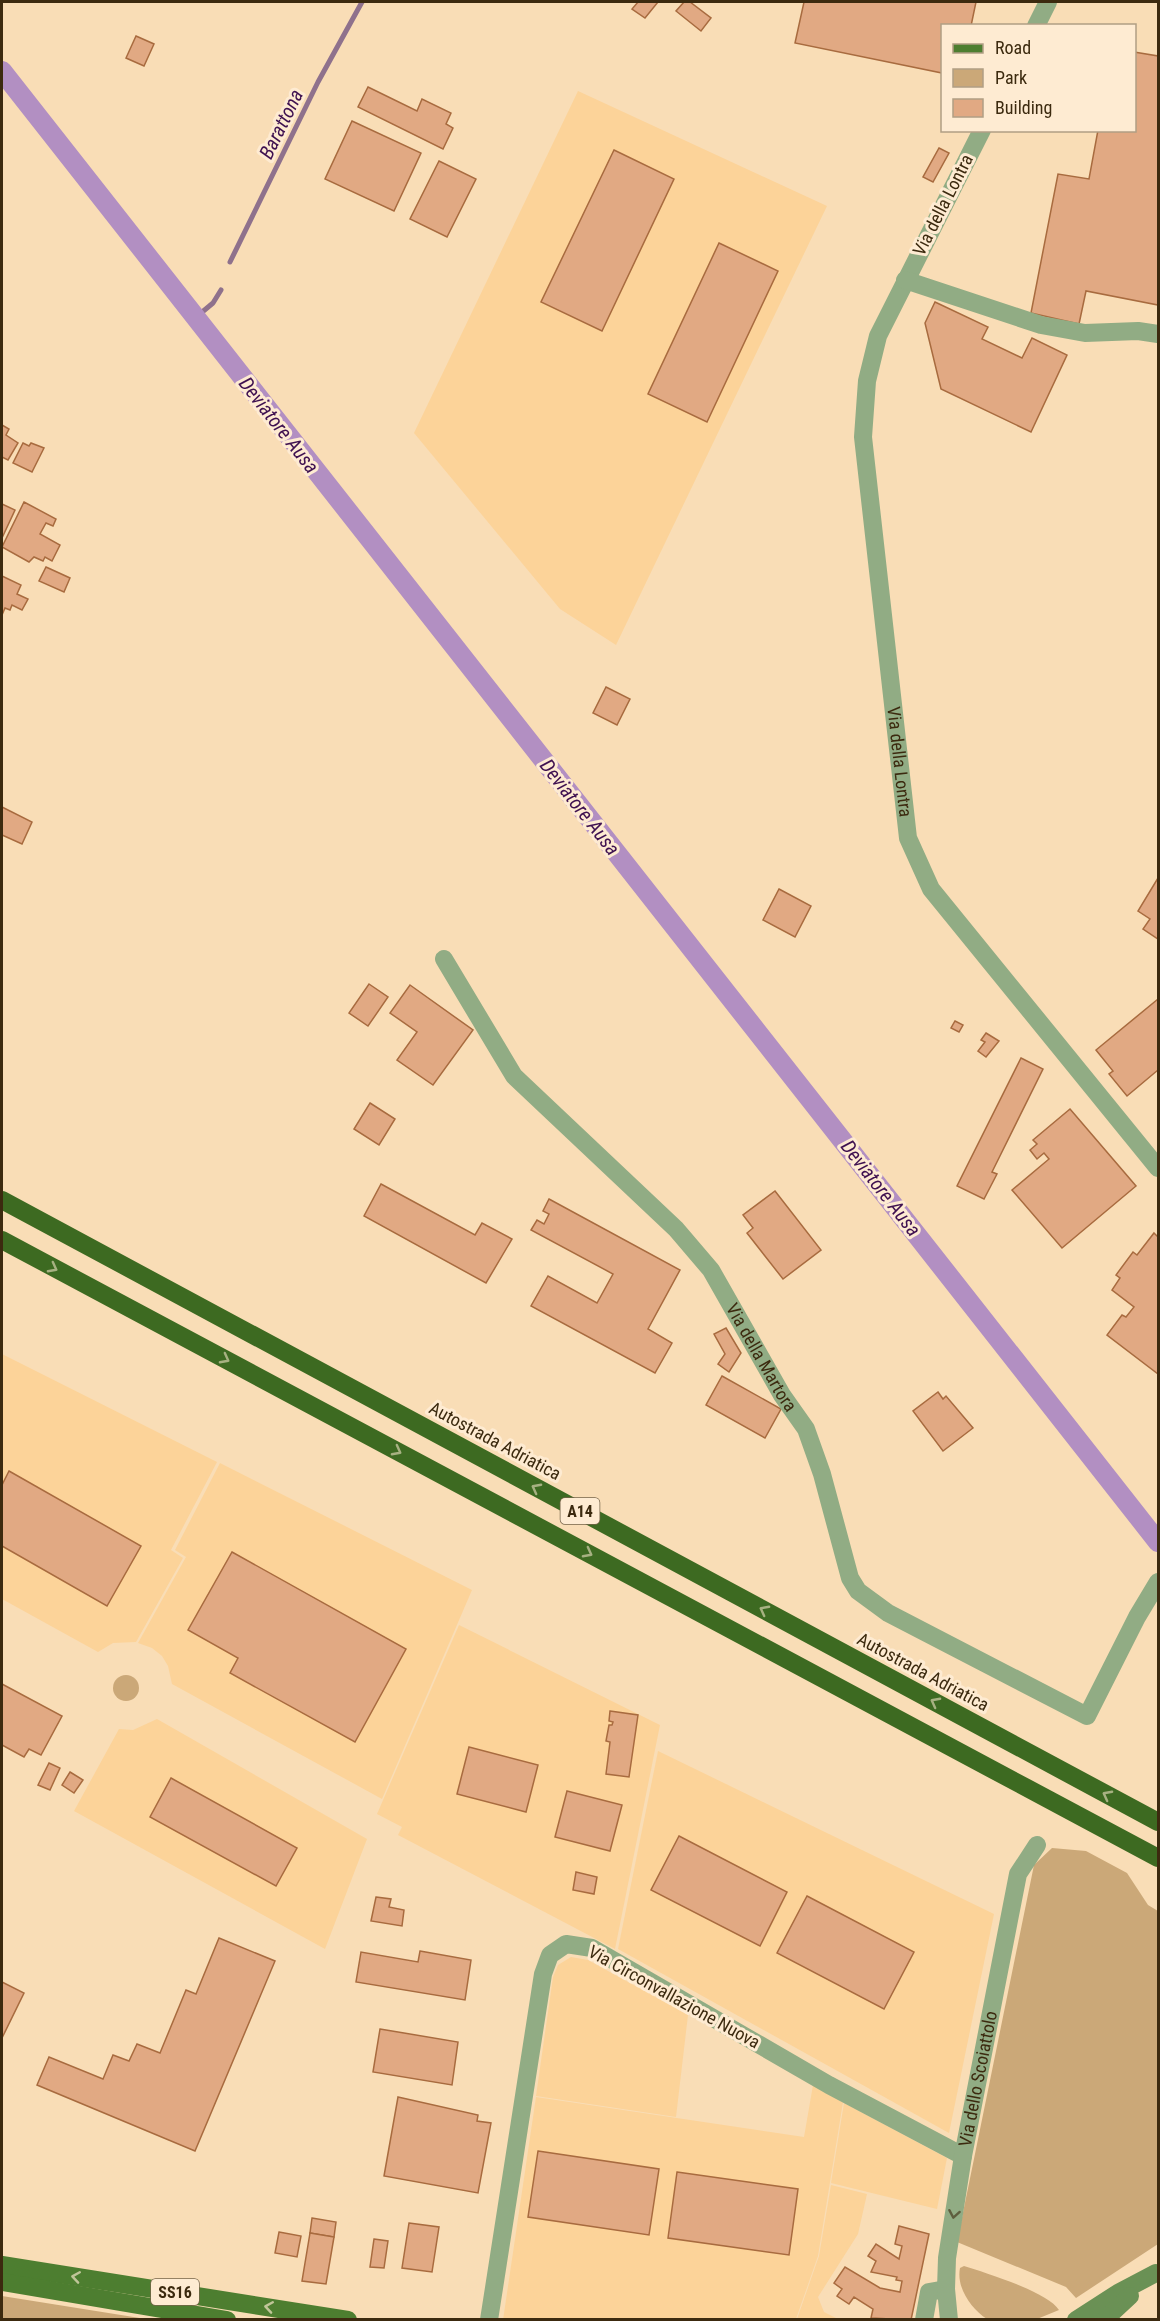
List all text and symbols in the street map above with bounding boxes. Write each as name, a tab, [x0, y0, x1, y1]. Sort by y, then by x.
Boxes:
legend	[941, 24, 1136, 132]
text: Road	[995, 37, 1031, 58]
text: Park	[995, 67, 1027, 88]
water label: Barattona	[254, 85, 308, 163]
text: Building	[995, 97, 1052, 118]
street label: Via della Lontra	[908, 151, 977, 259]
water label: Deviatore Ausa	[234, 372, 324, 478]
street label: Via della Lontra	[883, 705, 917, 818]
water label: Deviatore Ausa	[535, 754, 625, 860]
water label: Deviatore Ausa	[836, 1135, 926, 1241]
one-way arrow	[47, 1260, 58, 1272]
street label: Via della Martora	[722, 1299, 801, 1415]
one-way arrow	[219, 1352, 229, 1363]
street label: Autostrada Adriatica	[426, 1397, 565, 1484]
one-way arrow	[391, 1444, 401, 1455]
one-way arrow	[532, 1484, 543, 1495]
road number: A14	[560, 1498, 600, 1524]
one-way arrow	[581, 1546, 592, 1557]
one-way arrow	[759, 1606, 770, 1617]
street label: Autostrada Adriatica	[854, 1628, 993, 1715]
one-way arrow	[931, 1698, 942, 1709]
one-way arrow	[1103, 1791, 1113, 1802]
street label: Via Circonvallazione Nuova	[585, 1941, 764, 2053]
street label: Via dello Scoiattolo	[954, 2009, 1001, 2149]
one-way arrow	[949, 2210, 961, 2219]
one-way arrow	[72, 2271, 81, 2283]
road number: SS16	[151, 2279, 199, 2305]
one-way arrow	[264, 2301, 274, 2314]

